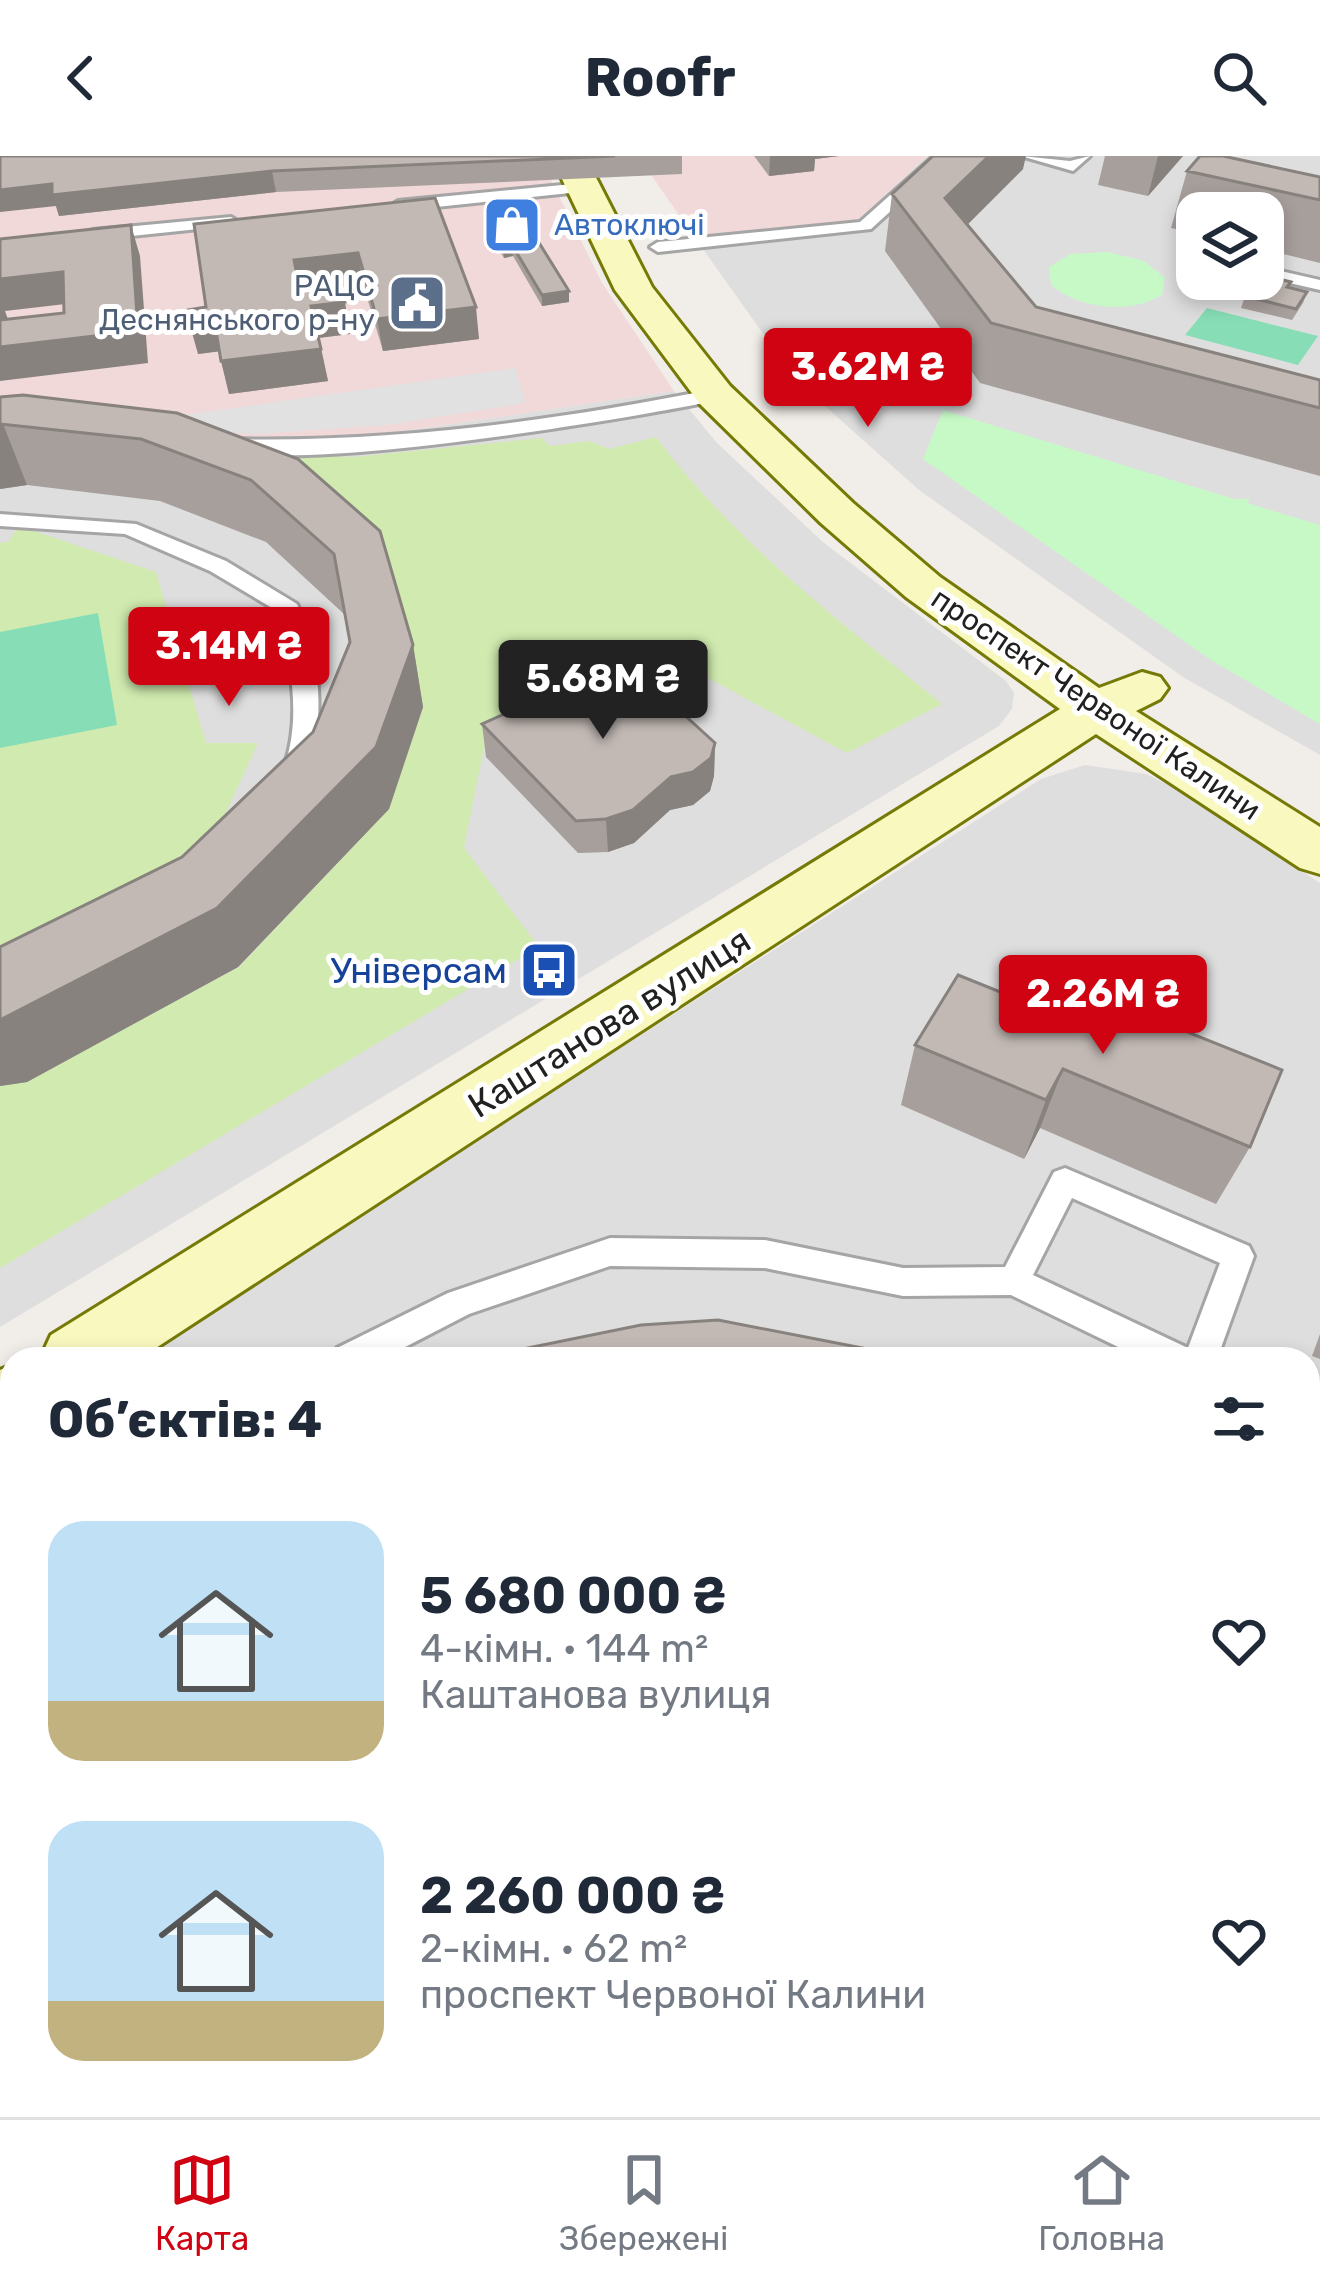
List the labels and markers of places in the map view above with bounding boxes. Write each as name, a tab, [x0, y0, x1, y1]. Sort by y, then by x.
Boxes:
shop icon: Автоключі	[481, 194, 543, 256]
place label: Автоключі	[554, 207, 705, 243]
place label: РАЦС Деснянського р-ну	[99, 268, 375, 338]
public building icon: РАЦС Деснянського р-ну	[386, 272, 448, 334]
pin: 3.62M ₴	[757, 328, 979, 430]
pin: 3.14M ₴	[118, 607, 340, 709]
pin: 5.68M ₴	[492, 640, 714, 742]
bus stop icon: Універсам	[518, 939, 580, 1001]
place label: Універсам	[330, 949, 507, 992]
pin: 2.26M ₴	[992, 955, 1214, 1057]

